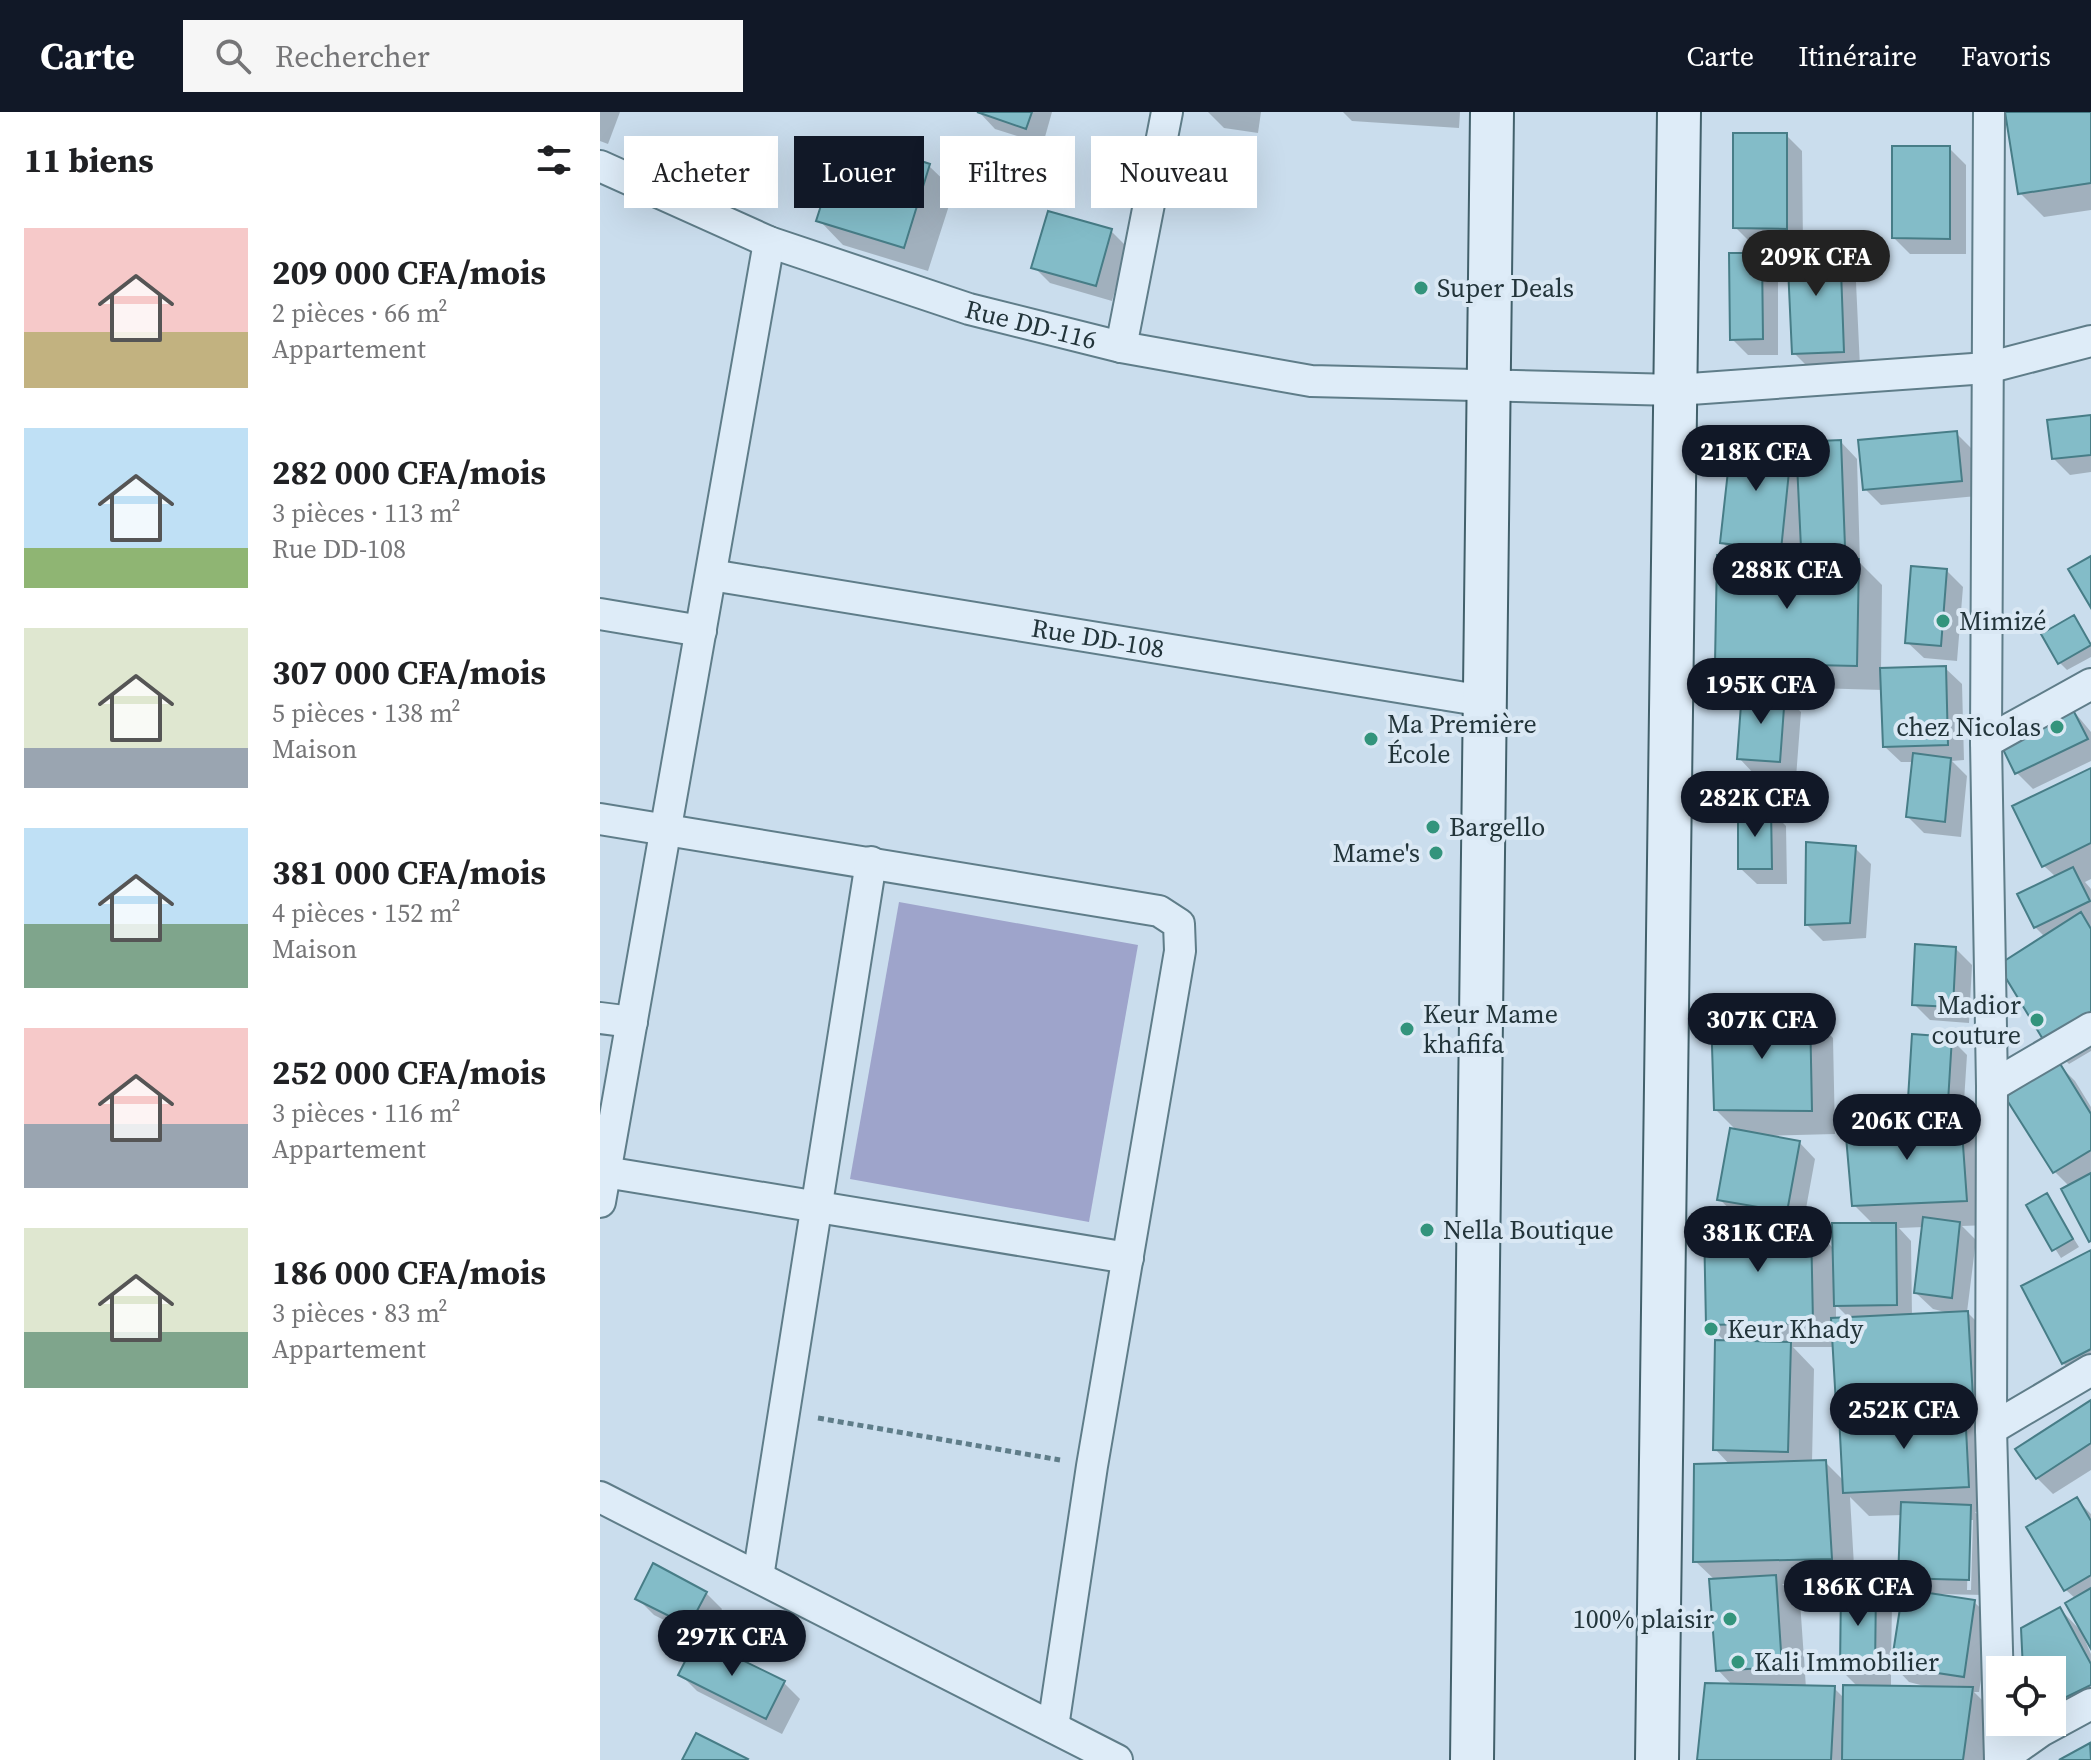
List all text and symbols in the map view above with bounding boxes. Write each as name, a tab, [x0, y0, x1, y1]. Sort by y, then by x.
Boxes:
search box	[183, 20, 743, 92]
text: Carte	[40, 30, 135, 82]
icon: search	[211, 34, 255, 78]
text: Rechercher	[275, 36, 430, 77]
text: Carte	[1687, 37, 1754, 75]
text: Itinéraire	[1798, 37, 1917, 75]
text: Favoris	[1961, 37, 2051, 75]
chip: Acheter	[624, 136, 778, 208]
chip: Louer	[794, 136, 924, 208]
chip: Filtres	[940, 136, 1075, 208]
chip: Nouveau	[1091, 136, 1257, 208]
text: 11 biens	[24, 137, 154, 183]
icon: filters	[532, 138, 576, 182]
pin: 209K CFA	[1733, 230, 1899, 298]
text: 209K CFA	[1760, 238, 1872, 274]
text: 209 000 CFA/mois	[272, 249, 546, 295]
icon: home	[88, 260, 184, 356]
place label: Super Deals	[1437, 270, 1574, 306]
marker: Super Deals	[1412, 279, 1430, 297]
street label: Rue DD-116	[961, 291, 1100, 358]
text: 2 pièces · 66 m²	[272, 295, 448, 331]
text: Appartement	[272, 331, 426, 367]
pin: 218K CFA	[1673, 425, 1839, 493]
text: 218K CFA	[1700, 433, 1812, 469]
text: 282 000 CFA/mois	[272, 449, 546, 495]
icon: home	[88, 460, 184, 556]
text: 3 pièces · 113 m²	[272, 495, 461, 531]
text: Rue DD-108	[272, 531, 406, 567]
pin: 288K CFA	[1704, 543, 1870, 611]
text: 288K CFA	[1731, 551, 1843, 587]
place label: Mimizé	[1959, 603, 2047, 639]
street label: Rue DD-108	[1029, 610, 1167, 667]
marker: Mimizé	[1934, 612, 1952, 630]
text: 307 000 CFA/mois	[272, 649, 546, 695]
pin: 195K CFA	[1678, 658, 1844, 726]
icon: home	[88, 660, 184, 756]
text: 195K CFA	[1705, 666, 1817, 702]
text: 5 pièces · 138 m²	[272, 695, 461, 731]
place label: Ma Première École	[1387, 706, 1537, 772]
place label: chez Nicolas	[1896, 709, 2041, 745]
marker: chez Nicolas	[2048, 718, 2066, 736]
marker: Ma Première École	[1362, 730, 1380, 748]
text: Maison	[272, 731, 357, 767]
pin: 282K CFA	[1672, 771, 1838, 839]
text: 282K CFA	[1699, 779, 1811, 815]
place label: Bargello	[1449, 809, 1545, 845]
marker: Bargello	[1424, 818, 1442, 836]
place label: Mame's	[1333, 835, 1420, 871]
marker: Mame's	[1427, 844, 1445, 862]
text: 381 000 CFA/mois	[272, 849, 546, 895]
icon: home	[88, 860, 184, 956]
text: 4 pièces · 152 m²	[272, 895, 461, 931]
text: Maison	[272, 931, 357, 967]
place label: Madior couture	[1932, 987, 2021, 1053]
pin: 307K CFA	[1679, 993, 1845, 1061]
place label: Keur Mame khafifa	[1423, 996, 1558, 1062]
text: 307K CFA	[1706, 1001, 1818, 1037]
marker: Madior couture	[2028, 1011, 2046, 1029]
marker: Keur Mame khafifa	[1398, 1020, 1416, 1038]
text: 252 000 CFA/mois	[272, 1049, 546, 1095]
icon: home	[88, 1060, 184, 1156]
pin: 206K CFA	[1824, 1094, 1990, 1162]
text: 3 pièces · 116 m²	[272, 1095, 461, 1131]
text: 206K CFA	[1851, 1102, 1963, 1138]
text: Appartement	[272, 1131, 426, 1167]
pin: 381K CFA	[1675, 1206, 1841, 1274]
place label: Nella Boutique	[1443, 1212, 1614, 1248]
text: 381K CFA	[1702, 1214, 1814, 1250]
marker: Nella Boutique	[1418, 1221, 1436, 1239]
text: 186 000 CFA/mois	[272, 1249, 546, 1295]
icon: home	[88, 1260, 184, 1356]
text: 3 pièces · 83 m²	[272, 1295, 448, 1331]
place label: Keur Khady	[1727, 1311, 1864, 1347]
marker: Keur Khady	[1702, 1320, 1720, 1338]
text: Appartement	[272, 1331, 426, 1367]
pin: 252K CFA	[1821, 1383, 1987, 1451]
text: 252K CFA	[1848, 1391, 1960, 1427]
pin: 186K CFA	[1775, 1560, 1941, 1628]
text: 186K CFA	[1802, 1568, 1914, 1604]
place label: 100% plaisir	[1573, 1601, 1714, 1637]
pin: 297K CFA	[649, 1610, 815, 1678]
marker: 100% plaisir	[1721, 1610, 1739, 1628]
text: 297K CFA	[676, 1618, 788, 1654]
place label: Kali Immobilier	[1754, 1644, 1939, 1680]
marker: Kali Immobilier	[1729, 1653, 1747, 1671]
map controls	[1986, 1656, 2066, 1736]
button: locate	[1986, 1656, 2066, 1736]

